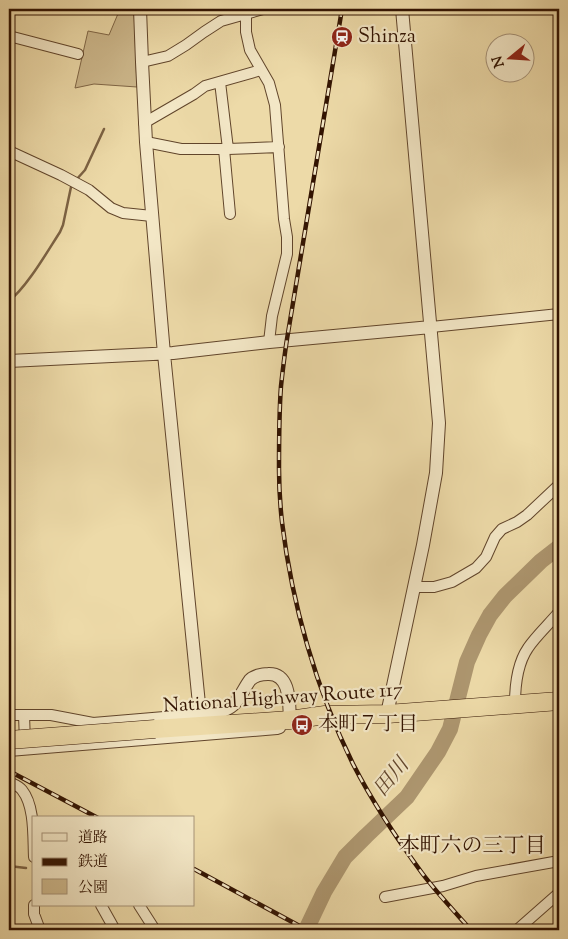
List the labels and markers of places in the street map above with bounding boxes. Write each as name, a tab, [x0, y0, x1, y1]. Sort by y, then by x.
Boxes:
place label: Shinza	[358, 23, 416, 52]
station icon: Shinza	[330, 25, 354, 49]
place label: 本町７丁目	[318, 711, 418, 740]
bus stop icon: 本町７丁目	[290, 713, 314, 737]

